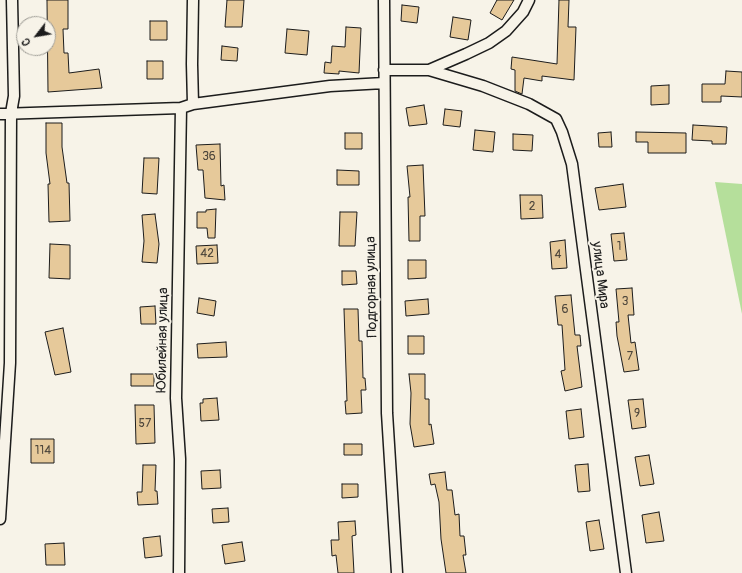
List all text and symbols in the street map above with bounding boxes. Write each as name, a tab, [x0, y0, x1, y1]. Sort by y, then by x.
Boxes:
north arrow	[16, 16, 56, 56]
text: С	[19, 36, 33, 48]
house number: 36	[202, 150, 216, 164]
house number: 2	[529, 200, 535, 214]
street label: Подгорная улица	[363, 236, 381, 338]
house number: 1	[617, 240, 621, 254]
street label: улица Мира	[588, 241, 612, 309]
house number: 42	[200, 247, 214, 261]
house number: 4	[555, 248, 561, 262]
street label: Юбилейная улица	[154, 287, 172, 393]
house number: 3	[622, 295, 628, 309]
house number: 6	[562, 303, 568, 317]
house number: 7	[627, 350, 633, 364]
house number: 9	[634, 407, 640, 421]
house number: 57	[139, 417, 151, 431]
house number: 114	[35, 444, 51, 458]

